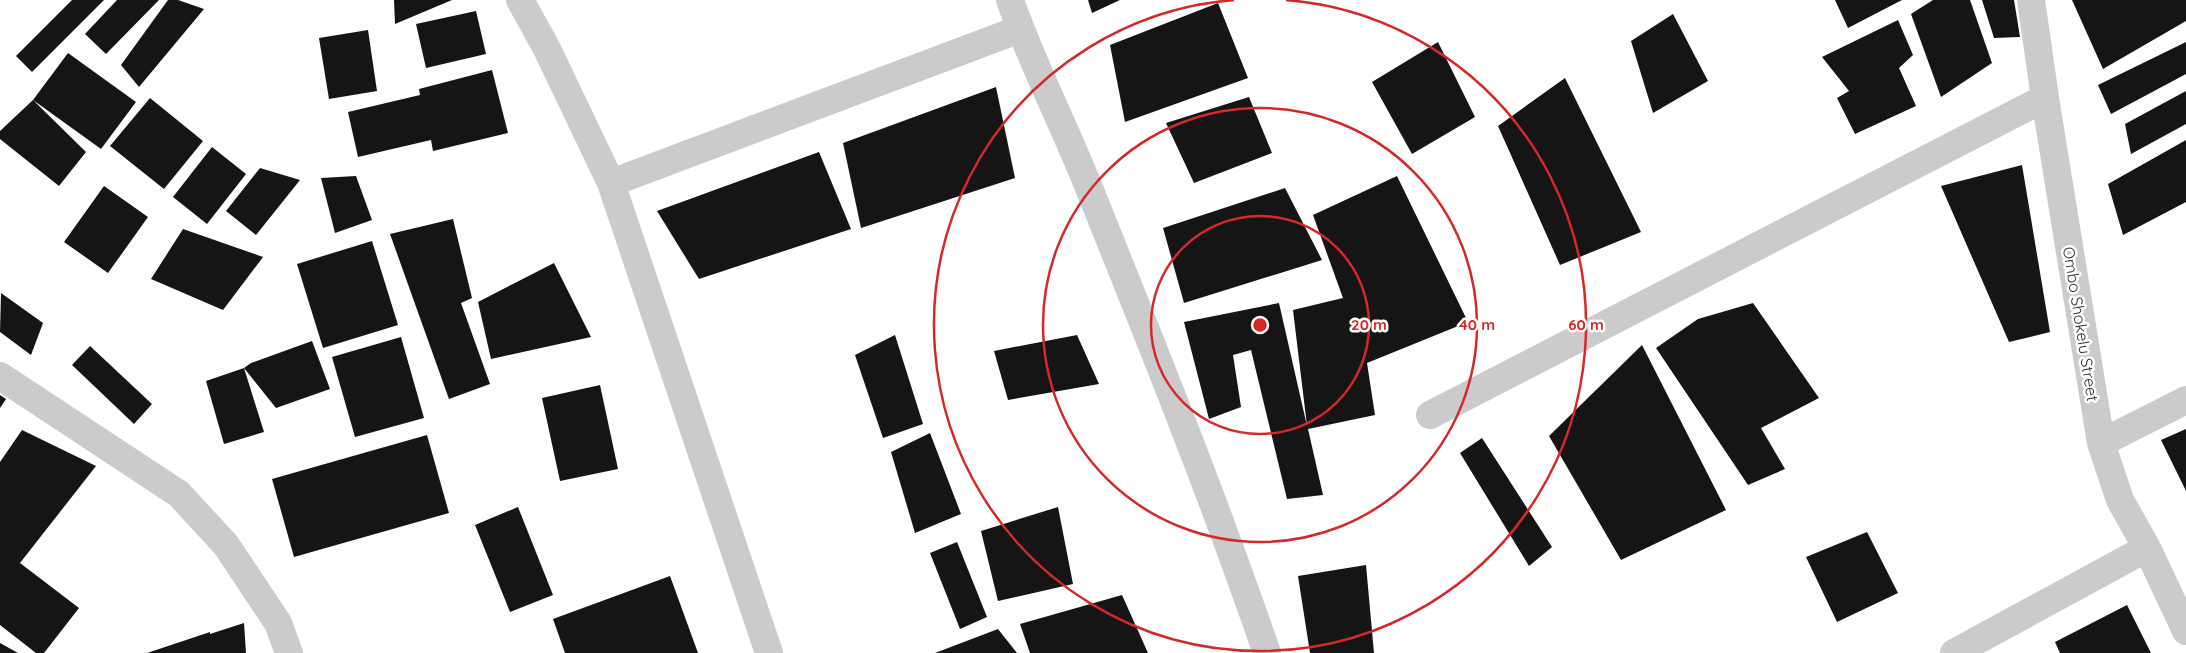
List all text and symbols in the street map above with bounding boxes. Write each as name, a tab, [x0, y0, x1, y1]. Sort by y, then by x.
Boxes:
street label: Ombo Shokelu Street	[2059, 245, 2103, 403]
text: 20 m	[1351, 315, 1387, 334]
text: 40 m	[1459, 315, 1495, 334]
text: 60 m	[1568, 315, 1604, 334]
centre of rings	[1251, 316, 1269, 334]

